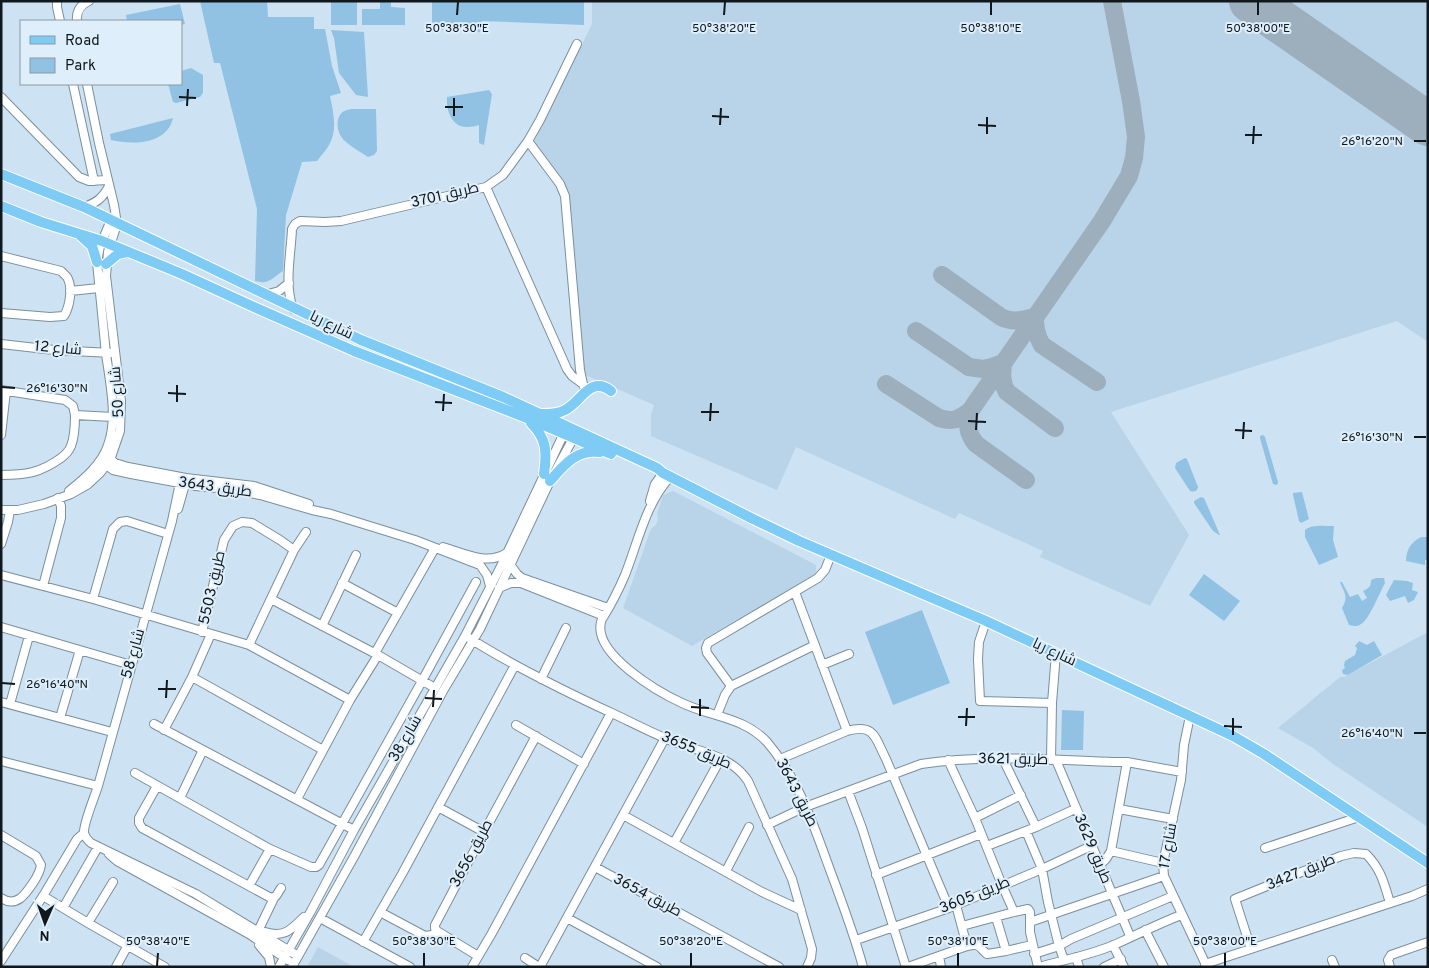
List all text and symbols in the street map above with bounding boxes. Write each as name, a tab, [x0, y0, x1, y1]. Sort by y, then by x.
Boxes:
legend	[20, 20, 182, 85]
text: 50°38'30"E	[425, 21, 489, 37]
text: 50°38'20"E	[692, 21, 756, 37]
text: 50°38'10"E	[960, 21, 1022, 37]
text: 50°38'00"E	[1226, 21, 1290, 37]
text: Road	[65, 32, 100, 51]
text: Park	[65, 57, 96, 76]
text: 26°16'20"N	[1341, 134, 1403, 150]
street label: طريق 3701	[409, 179, 481, 213]
street label: شارع ريا	[306, 307, 356, 345]
street label: شارع 12	[34, 337, 82, 361]
street label: شارع 50	[107, 366, 129, 418]
text: 26°16'30"N	[26, 381, 88, 397]
text: 26°16'30"N	[1341, 430, 1403, 446]
street label: طريق 3643	[177, 473, 253, 503]
street label: طريق 5503	[195, 549, 231, 627]
street label: شارع 58	[118, 627, 150, 681]
street label: شارع ريا	[1029, 635, 1079, 671]
text: 26°16'40"N	[26, 677, 88, 693]
street label: شارع 38	[385, 712, 427, 766]
text: 26°16'40"N	[1341, 726, 1403, 742]
street label: طريق 3655	[658, 728, 734, 774]
street label: طريق 3621	[978, 750, 1048, 770]
street label: طريق 3643	[771, 756, 821, 830]
street label: طريق 3629	[1069, 811, 1115, 887]
street label: طريق 3656	[446, 817, 498, 891]
street label: شارع 17	[1156, 822, 1182, 870]
street label: طريق 3427	[1264, 851, 1338, 895]
street label: طريق 3654	[610, 870, 684, 922]
street label: طريق 3605	[937, 873, 1013, 919]
north arrow	[20, 898, 70, 948]
text: N	[39, 926, 50, 943]
text: 50°38'40"E	[126, 934, 190, 950]
text: 50°38'30"E	[392, 934, 456, 950]
text: 50°38'20"E	[659, 934, 723, 950]
text: 50°38'10"E	[927, 934, 989, 950]
text: 50°38'00"E	[1193, 934, 1257, 950]

